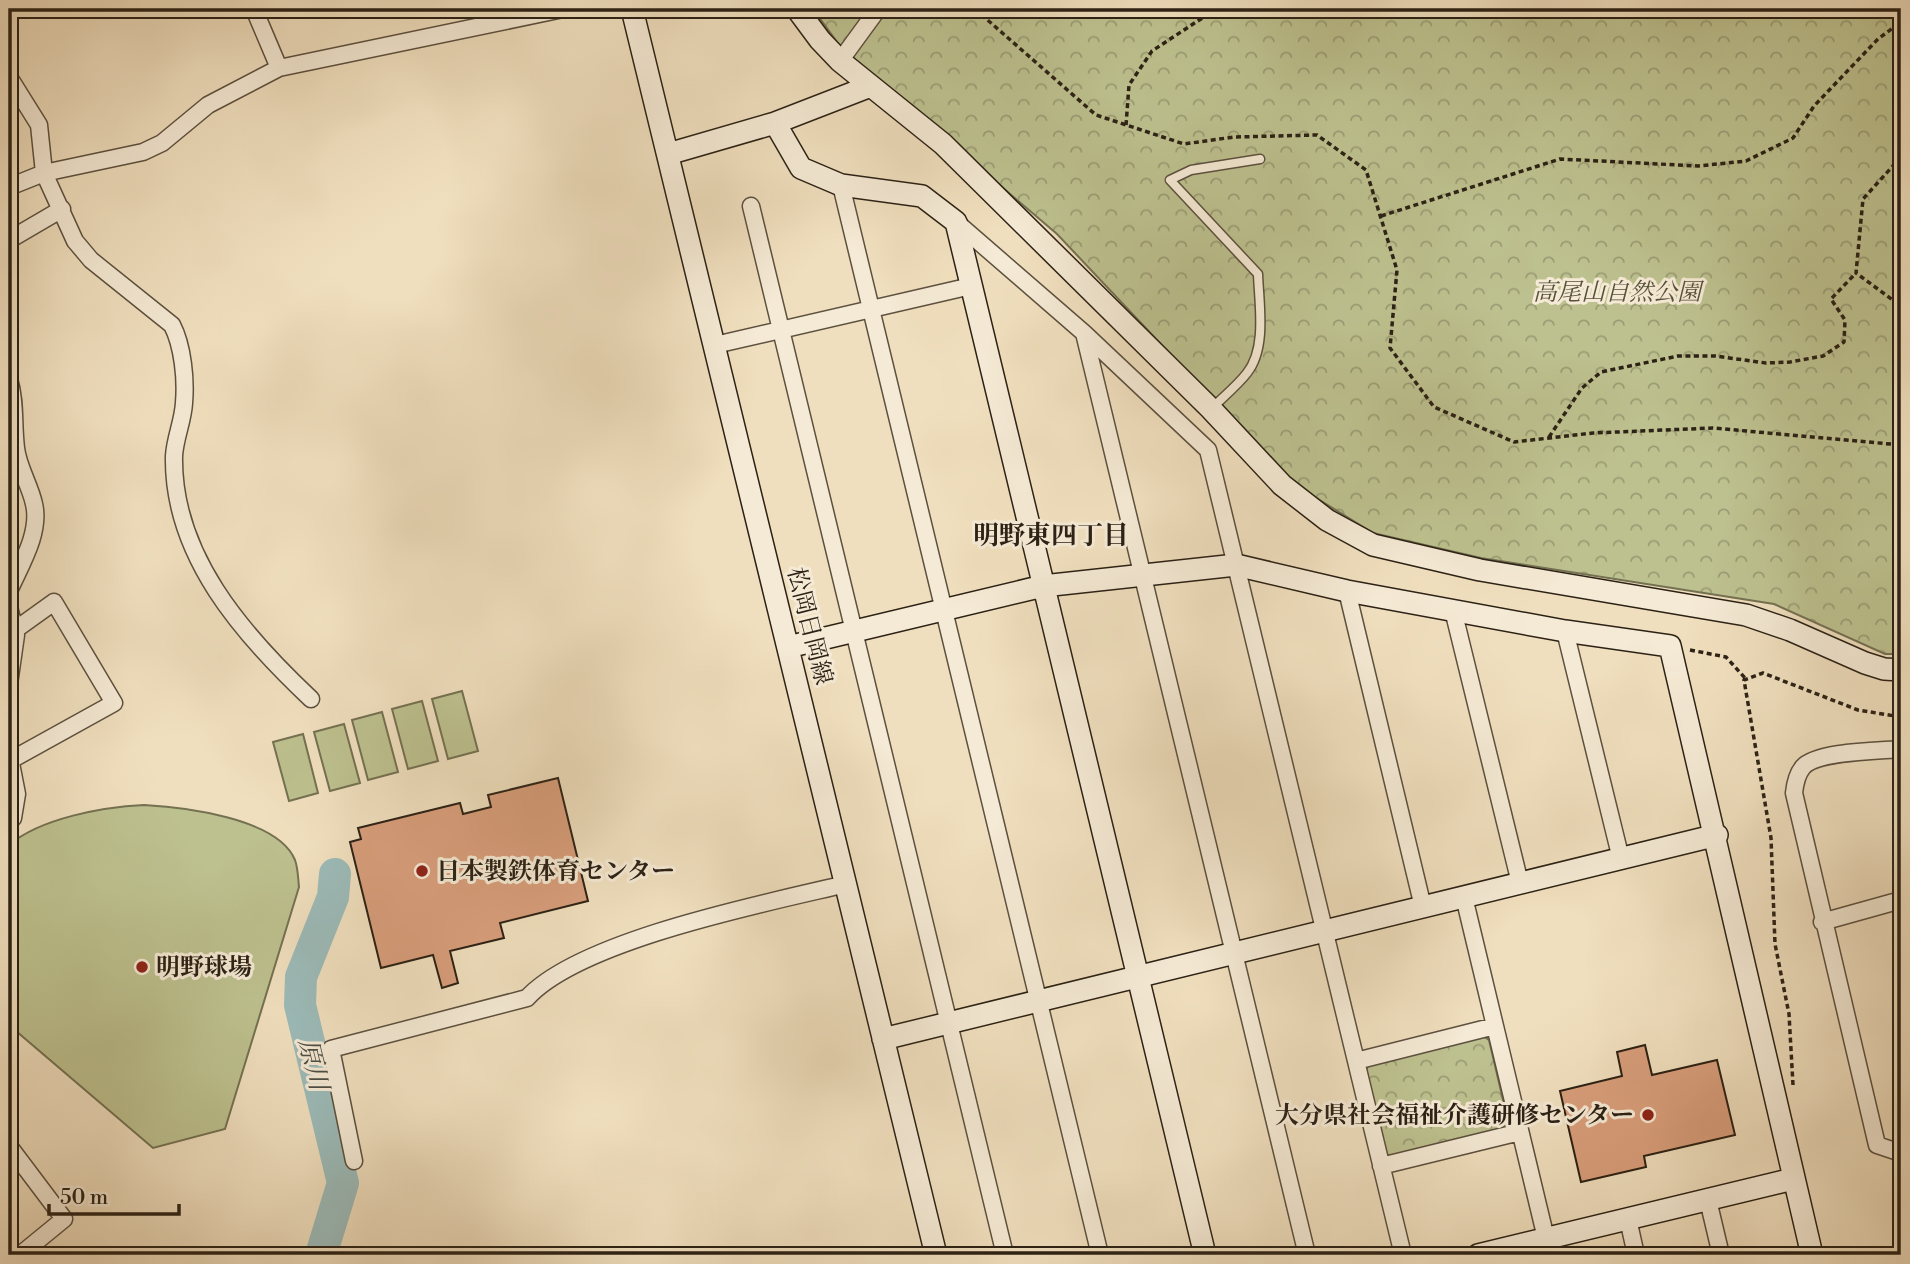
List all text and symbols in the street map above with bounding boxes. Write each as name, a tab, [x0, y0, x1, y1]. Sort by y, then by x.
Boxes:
park label: 高尾山自然公園	[1533, 278, 1705, 308]
district label: 明野東四丁目	[973, 520, 1129, 552]
street label: 松岡日岡線	[780, 564, 838, 688]
place label: 日本製鉄体育センター	[436, 857, 675, 887]
marker: 日本製鉄体育センター	[414, 863, 430, 879]
place label: 明野球場	[156, 953, 252, 983]
marker: 明野球場	[134, 959, 150, 975]
water label: 原川	[291, 1035, 336, 1096]
place label: 大分県社会福祉介護研修センター	[1275, 1101, 1634, 1131]
marker: 大分県社会福祉介護研修センター	[1640, 1107, 1656, 1123]
scale bar	[49, 1173, 178, 1217]
text: 50 m	[60, 1185, 108, 1211]

